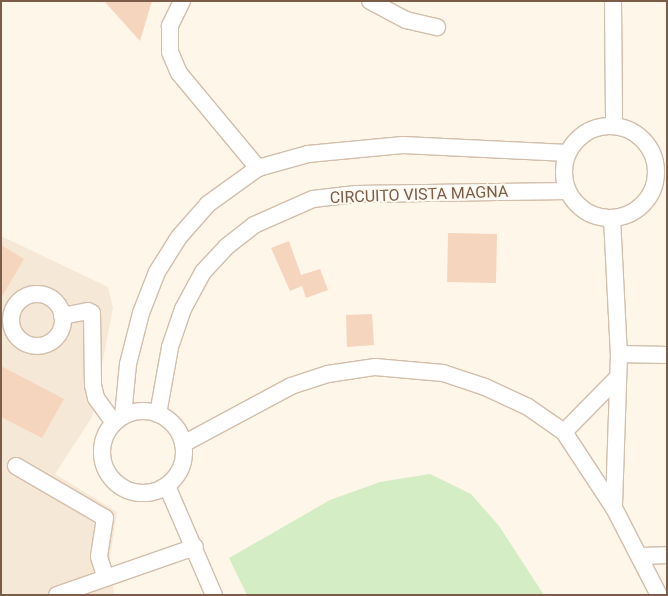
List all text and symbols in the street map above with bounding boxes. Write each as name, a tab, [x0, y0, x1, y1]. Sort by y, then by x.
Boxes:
street label: CIRCUITO VISTA MAGNA	[329, 182, 509, 208]

